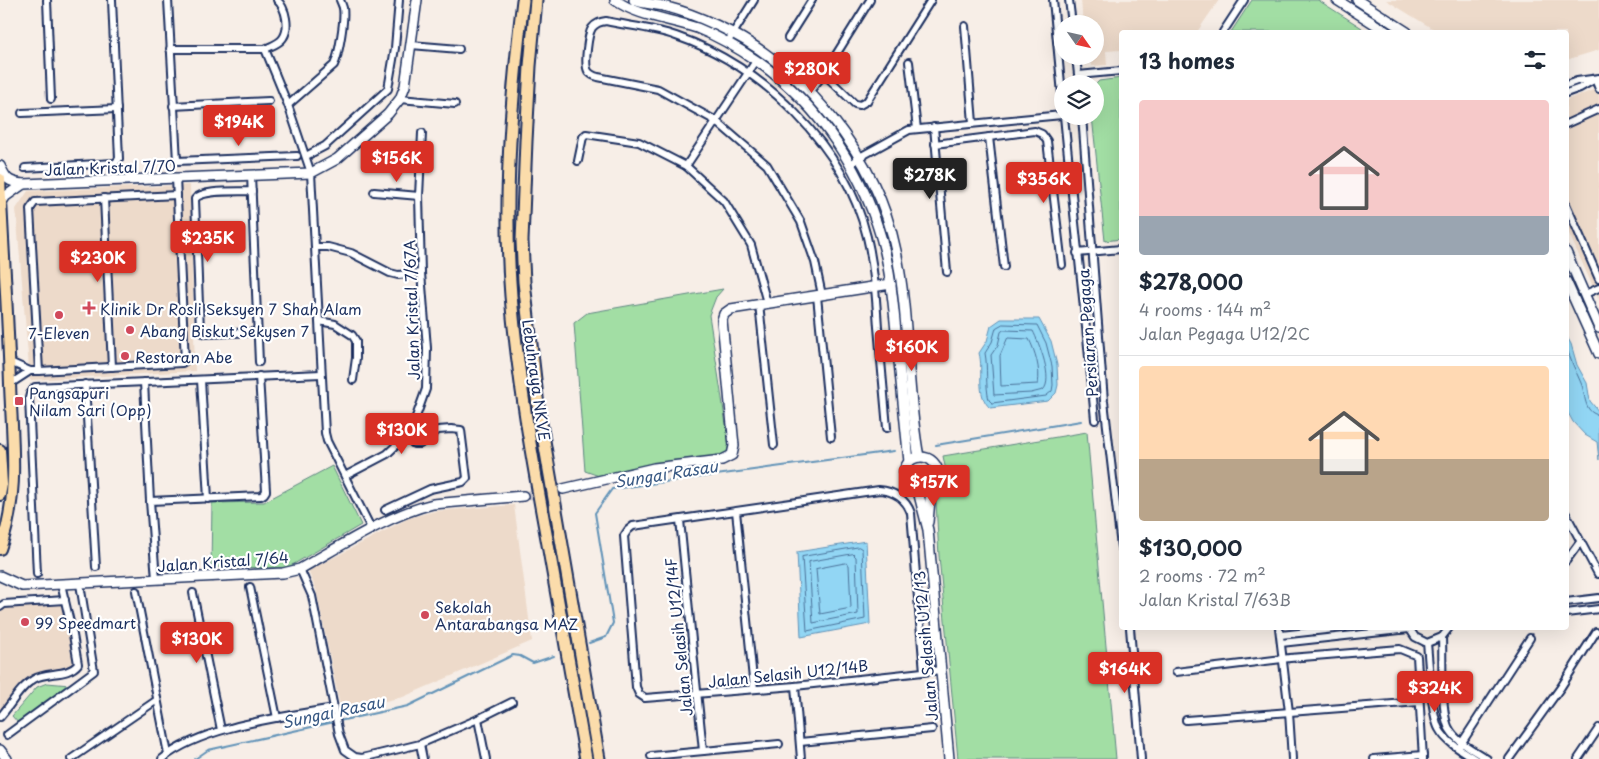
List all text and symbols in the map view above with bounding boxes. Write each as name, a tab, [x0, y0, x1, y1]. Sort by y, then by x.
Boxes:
north arrow	[1054, 15, 1104, 65]
map controls	[1054, 15, 1104, 125]
text: 13 homes	[1139, 44, 1235, 76]
icon: filters	[1521, 46, 1549, 74]
pin: $280K	[777, 52, 847, 94]
text: $280K	[784, 56, 840, 80]
button: layers	[1054, 75, 1104, 125]
pin: $194K	[204, 104, 274, 147]
text: $194K	[214, 109, 264, 133]
icon: home	[1299, 133, 1389, 223]
pin: $156K	[362, 140, 432, 183]
text: $156K	[372, 145, 422, 169]
street label: Jalan Kristal 7/70	[44, 153, 176, 181]
pin: $278K	[895, 158, 965, 200]
text: $278K	[904, 162, 956, 186]
pin: $356K	[1009, 162, 1079, 204]
text: $356K	[1017, 166, 1071, 190]
pin: $235K	[173, 220, 243, 263]
text: $235K	[181, 225, 235, 249]
street label: Jalan Kristal 7/67A	[397, 239, 425, 381]
pin: $230K	[63, 240, 133, 283]
text: $230K	[70, 245, 126, 269]
text: $278,000	[1139, 265, 1243, 297]
street label: Persiaran Pegaga	[1071, 268, 1103, 398]
place label: Klinik Dr Rosli Seksyen 7 Shah Alam	[100, 297, 362, 320]
text: 4 rooms · 144 m²	[1139, 297, 1271, 321]
marker: Klinik Dr Rosli Seksyen 7 Shah Alam	[82, 301, 96, 315]
marker: 7-Eleven	[53, 309, 65, 321]
street label: Lebuhraya NKVE	[517, 318, 557, 442]
place label: Abang Biskut Sekysen 7	[140, 319, 310, 342]
place label: 7-Eleven	[28, 321, 90, 344]
text: Jalan Pegaga U12/2C	[1139, 321, 1310, 345]
marker: Abang Biskut Sekysen 7	[124, 324, 136, 336]
pin: $160K	[877, 330, 947, 372]
text: $160K	[886, 334, 938, 358]
place label: Restoran Abe	[135, 345, 233, 368]
marker: Restoran Abe	[119, 350, 131, 362]
place label: Pangsapuri Nilam Sari (Opp)	[29, 381, 152, 421]
marker: Pangsapuri Nilam Sari (Opp)	[13, 395, 25, 407]
icon: home	[1299, 398, 1389, 488]
pin: $130K	[367, 412, 437, 455]
text: $130K	[376, 417, 428, 441]
water label: Sungai Rasau	[613, 453, 721, 493]
pin: $157K	[899, 464, 969, 507]
text: $157K	[910, 469, 958, 493]
text: $130,000	[1139, 531, 1242, 563]
street label: Jalan Kristal 7/64	[157, 545, 290, 577]
street label: Jalan Selasih U12/14F	[658, 556, 698, 717]
text: 2 rooms · 72 m²	[1139, 563, 1266, 587]
street label: Jalan Selasih U12/13	[907, 570, 943, 722]
text: Jalan Kristal 7/63B	[1139, 587, 1291, 611]
place label: Sekolah Antarabangsa MAZ	[435, 595, 578, 635]
marker: Sekolah Antarabangsa MAZ	[419, 609, 431, 621]
place label: 99 Speedmart	[35, 611, 136, 634]
marker: 99 Speedmart	[19, 616, 31, 628]
pin: $130K	[162, 622, 232, 664]
text: $130K	[171, 626, 223, 650]
pin: $164K	[1090, 652, 1160, 694]
street label: Jalan Selasih U12/14B	[707, 653, 869, 693]
text: $164K	[1099, 656, 1151, 680]
pin: $324K	[1400, 670, 1470, 713]
text: $324K	[1408, 675, 1462, 699]
water label: Sungai Rasau	[280, 688, 388, 734]

